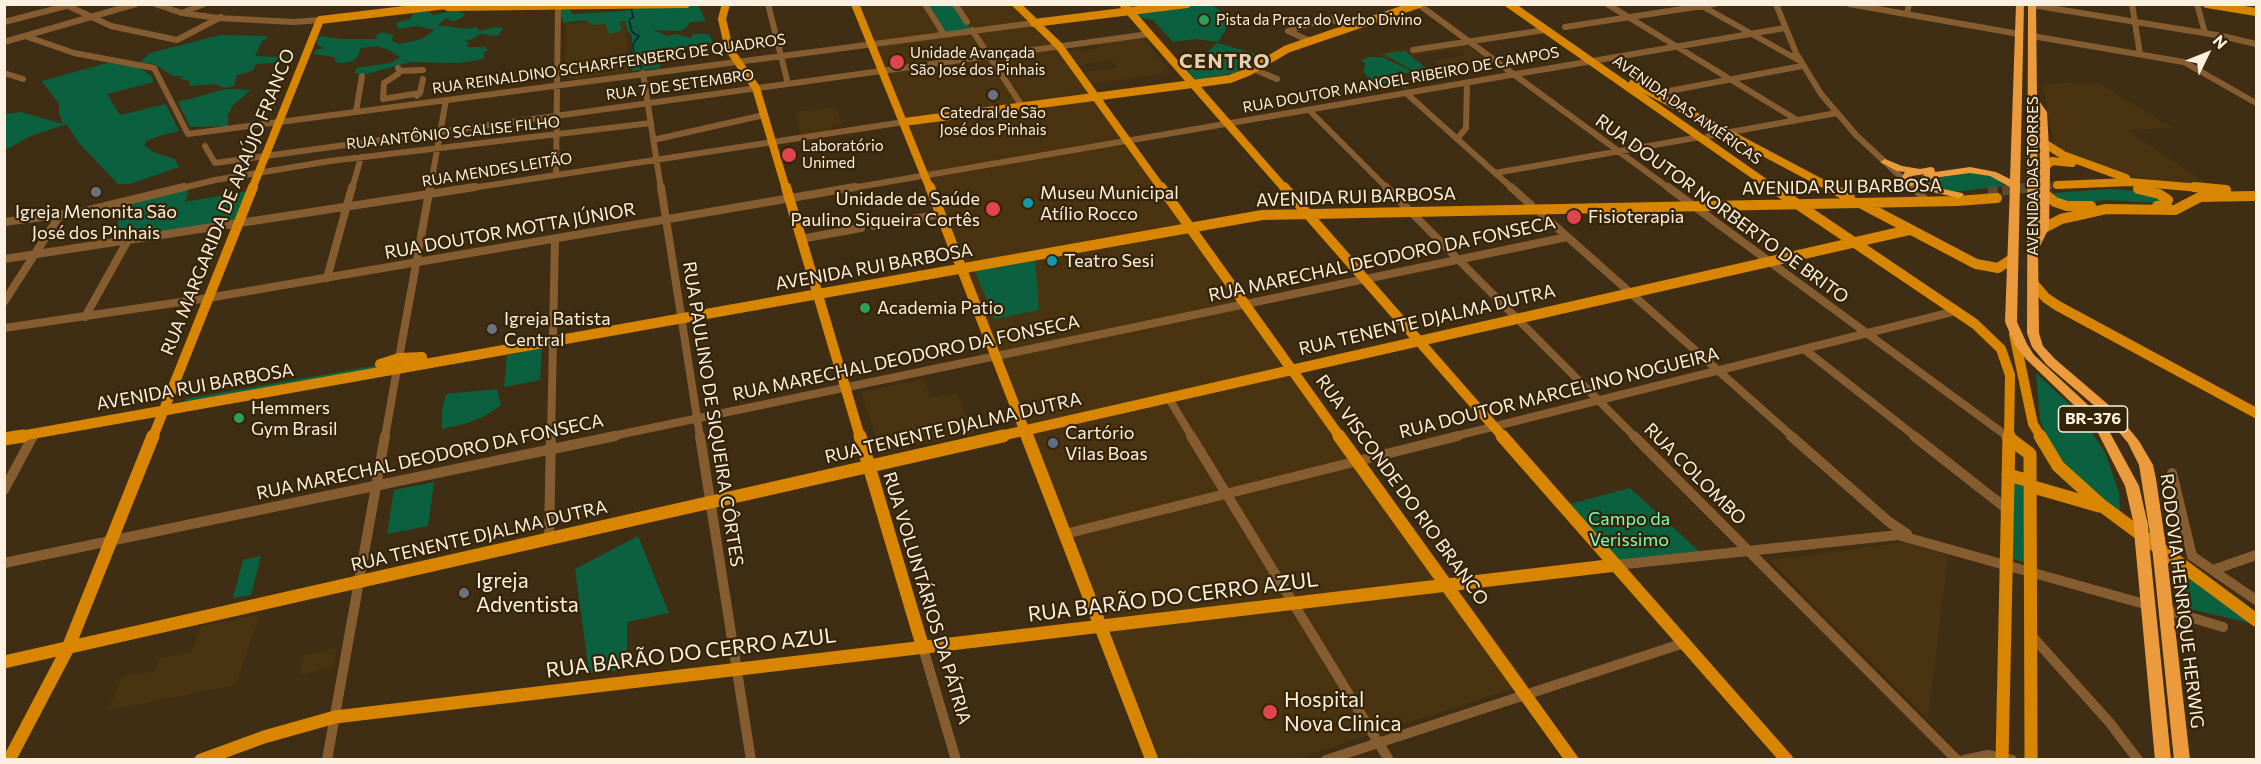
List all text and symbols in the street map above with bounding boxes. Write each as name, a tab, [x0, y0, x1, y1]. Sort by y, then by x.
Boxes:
place label: Pista da Praça do Verbo Divino	[1216, 11, 1422, 29]
marker: Pista da Praça do Verbo Divino	[1197, 13, 1211, 27]
north arrow	[2177, 24, 2237, 84]
street label: RUA REINALDINO SCHARFFENBERG DE QUADROS	[431, 30, 787, 98]
text: N	[2209, 31, 2232, 52]
street label: RUA DOUTOR MANOEL RIBEIRO DE CAMPOS	[1241, 43, 1561, 117]
place label: Unidade Avançada São José dos Pinhais	[910, 44, 1045, 79]
street label: RUA MARGARIDA DE ARAÚJO FRANCO	[156, 46, 300, 358]
district label: CENTRO	[1179, 49, 1271, 73]
street label: AVENIDA DAS AMÉRICAS	[1609, 52, 1765, 168]
marker: Unidade Avançada São José dos Pinhais	[888, 53, 906, 71]
street label: RUA 7 DE SETEMBRO	[605, 66, 755, 104]
marker: Catedral de São José dos Pinhais	[986, 88, 1000, 102]
street label: AVENIDA DAS TORRES	[2024, 96, 2042, 256]
place label: Catedral de São José dos Pinhais	[940, 104, 1046, 139]
street label: RUA DOUTOR NORBERTO DE BRITO	[1591, 110, 1853, 308]
street label: RUA ANTÔNIO SCALISE FILHO	[345, 113, 561, 153]
place label: Laboratório Unimed	[802, 137, 884, 172]
marker: Laboratório Unimed	[780, 146, 798, 164]
street label: RUA MENDES LEITÃO	[421, 149, 573, 191]
street label: AVENIDA RUI BARBOSA	[1742, 174, 1942, 200]
place label: Museu Municipal Atílio Rocco	[1040, 182, 1179, 224]
street label: AVENIDA RUI BARBOSA	[1256, 183, 1456, 211]
marker: Igreja Menonita São José dos Pinhais	[89, 185, 103, 199]
place label: Unidade de Saúde Paulino Siqueira Cortês	[791, 188, 980, 230]
marker: Museu Municipal Atílio Rocco	[1021, 196, 1035, 210]
street label: RUA DOUTOR MOTTA JÚNIOR	[383, 198, 637, 264]
marker: Unidade de Saúde Paulino Siqueira Cortês	[984, 200, 1002, 218]
place label: Igreja Menonita São José dos Pinhais	[15, 201, 177, 244]
place label: Fisioterapia	[1588, 206, 1684, 228]
marker: Fisioterapia	[1565, 208, 1583, 226]
street label: RUA MARECHAL DEODORO DA FONSECA	[1206, 212, 1558, 306]
street label: AVENIDA RUI BARBOSA	[774, 239, 974, 295]
place label: Teatro Sesi	[1064, 250, 1154, 272]
marker: Teatro Sesi	[1045, 254, 1059, 268]
street label: RUA PAULINO DE SIQUEIRA CÔRTES	[678, 260, 748, 568]
street label: RUA TENENTE DJALMA DUTRA	[1297, 280, 1557, 360]
place label: Academia Patio	[877, 297, 1004, 319]
marker: Academia Patio	[858, 301, 872, 315]
place label: Igreja Batista Central	[504, 308, 611, 350]
street label: RUA MARECHAL DEODORO DA FONSECA	[730, 311, 1082, 405]
marker: Igreja Batista Central	[485, 322, 499, 336]
street label: RUA DOUTOR MARCELINO NOGUEIRA	[1397, 343, 1721, 443]
street label: AVENIDA RUI BARBOSA	[95, 359, 295, 415]
street label: RUA VISCONDE DO RIO BRANCO	[1311, 371, 1493, 609]
street label: RUA TENENTE DJALMA DUTRA	[823, 388, 1083, 468]
place label: Hemmers Gym Brasil	[251, 397, 338, 440]
road number: BR-376	[2058, 406, 2128, 432]
street label: RUA MARECHAL DEODORO DA FONSECA	[254, 410, 606, 504]
marker: Hemmers Gym Brasil	[232, 411, 246, 425]
street label: RUA COLOMBO	[1640, 419, 1750, 529]
place label: Cartório Vilas Boas	[1065, 422, 1148, 464]
marker: Cartório Vilas Boas	[1046, 436, 1060, 450]
street label: RUA VOLUNTÁRIOS DA PÁTRIA	[878, 469, 976, 727]
street label: RODOVIA HENRIQUE HERWIG	[2156, 472, 2208, 730]
street label: RUA TENENTE DJALMA DUTRA	[349, 496, 609, 576]
park label: Campo da Verissimo	[1588, 508, 1670, 550]
street label: RUA BARÃO DO CERRO AZUL	[1026, 567, 1320, 627]
place label: Igreja Adventista	[476, 568, 579, 618]
marker: Igreja Adventista	[457, 586, 471, 600]
street label: RUA BARÃO DO CERRO AZUL	[544, 623, 838, 683]
place label: Hospital Nova Clinica	[1284, 687, 1401, 737]
marker: Hospital Nova Clinica	[1261, 703, 1279, 721]

